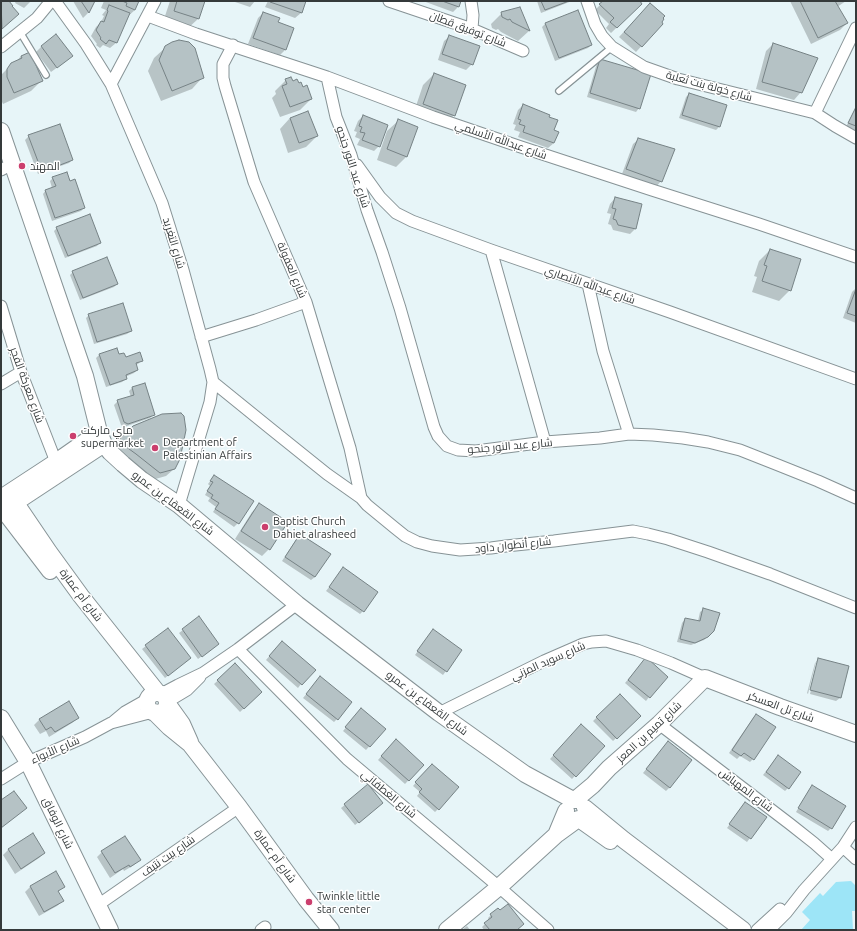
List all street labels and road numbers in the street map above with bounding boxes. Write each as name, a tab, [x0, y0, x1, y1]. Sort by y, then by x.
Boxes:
street label: شارع توفيق قطان	[428, 8, 508, 50]
street label: شارع خولة بنت ثعلبة	[664, 68, 754, 104]
street label: شارع عبدالله الأسلمي	[453, 118, 549, 162]
street label: شارع عبد النور جنحو	[334, 124, 372, 210]
street label: شارع التغريد	[160, 216, 188, 270]
street label: شارع العفولة	[274, 240, 310, 300]
street label: شارع عبدالله الأنصاري	[543, 263, 637, 307]
street label: شارع معركة الفجر	[7, 345, 47, 425]
street label: شارع عبد النور جنحو	[467, 436, 553, 456]
street label: شارع القعقاع بن عمرو	[129, 468, 217, 538]
street label: شارع أنطوان داود	[474, 534, 552, 556]
street label: شارع أم عمارة	[57, 566, 105, 624]
street label: شارع سويد المزني	[509, 639, 587, 683]
street label: شارع القعقاع بن عمرو	[383, 668, 471, 738]
street label: شارع تل العسكر	[746, 689, 816, 725]
street label: شارع تميم بن المعز	[614, 699, 684, 765]
street label: شارع الأبواء	[29, 733, 81, 767]
street label: شارع المهباش	[716, 765, 776, 815]
street label: شارع الغطفاني	[359, 767, 419, 821]
street label: شارع الوفاق	[40, 795, 76, 851]
street label: شارع أم عمارة	[251, 827, 299, 885]
street label: شارع بيت نتيف	[139, 833, 197, 879]

